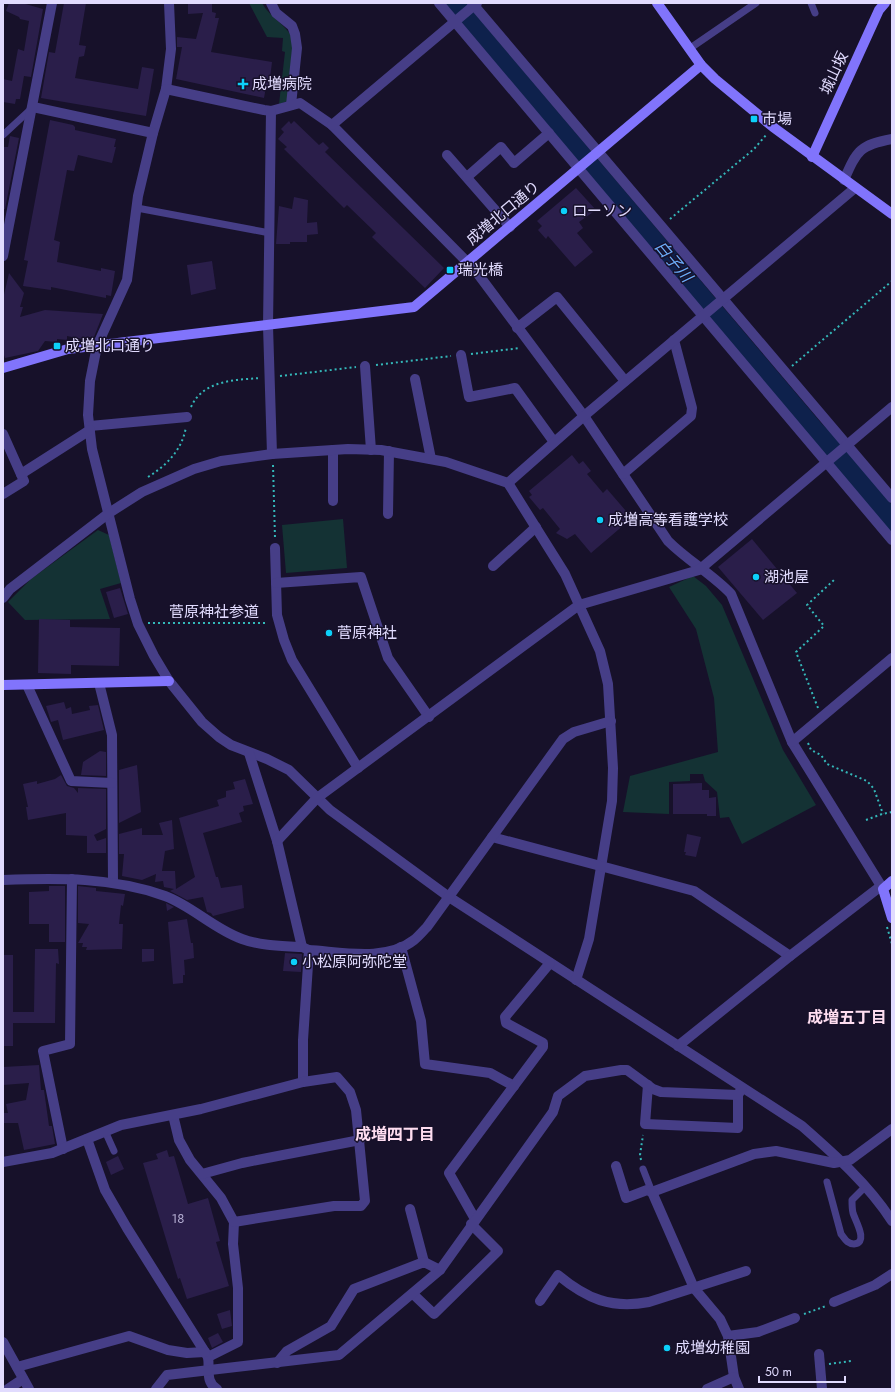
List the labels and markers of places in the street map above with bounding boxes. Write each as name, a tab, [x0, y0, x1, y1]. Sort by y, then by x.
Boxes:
place label: 成増病院	[252, 73, 312, 95]
marker: 成増病院	[237, 78, 249, 90]
place label: 市場	[762, 108, 792, 130]
marker: 市場	[749, 114, 759, 124]
place label: ローソン	[572, 200, 632, 222]
marker: ローソン	[559, 206, 569, 216]
place label: 瑞光橋	[458, 259, 503, 281]
marker: 瑞光橋	[445, 265, 455, 275]
place label: 成増北口通り	[65, 335, 155, 357]
marker: 成増北口通り	[52, 341, 62, 351]
place label: 成増高等看護学校	[608, 509, 728, 531]
marker: 成増高等看護学校	[595, 515, 605, 525]
place label: 湖池屋	[764, 566, 809, 588]
marker: 湖池屋	[751, 572, 761, 582]
place label: 菅原神社	[337, 622, 397, 644]
marker: 菅原神社	[324, 628, 334, 638]
place label: 小松原阿弥陀堂	[302, 951, 407, 973]
marker: 小松原阿弥陀堂	[289, 957, 299, 967]
place label: 成増幼稚園	[675, 1337, 750, 1359]
marker: 成増幼稚園	[662, 1343, 672, 1353]

